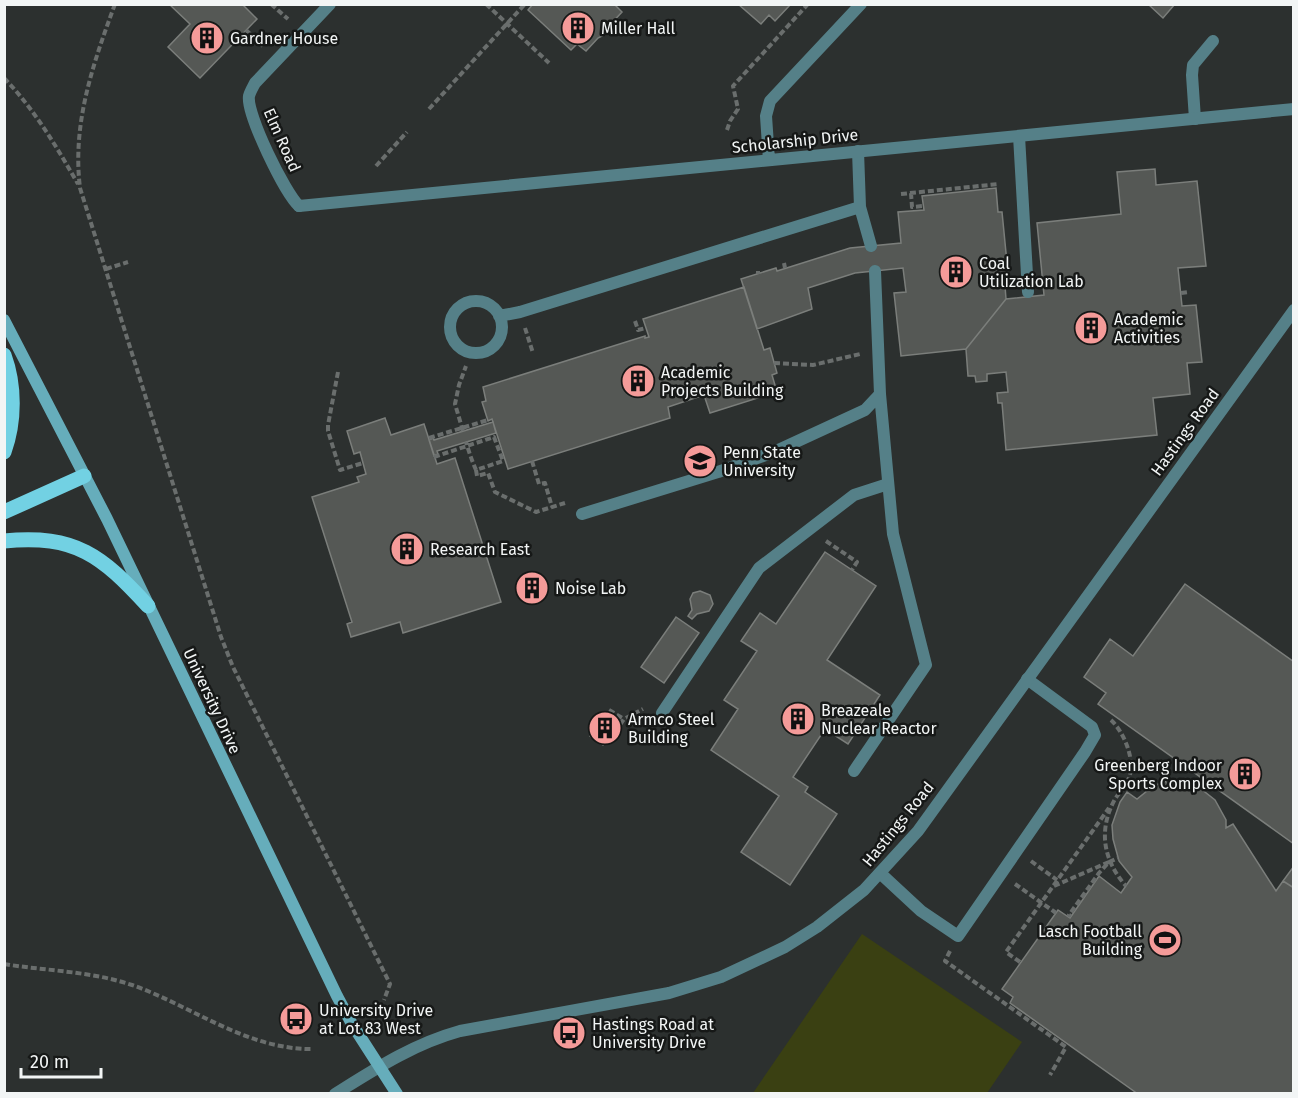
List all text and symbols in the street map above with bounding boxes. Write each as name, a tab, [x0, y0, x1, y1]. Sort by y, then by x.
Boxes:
building icon: Miller Hall	[560, 10, 596, 46]
place label: Miller Hall	[601, 19, 676, 38]
building icon: Gardner House	[189, 20, 225, 56]
place label: Gardner House	[230, 29, 338, 48]
street label: Elm Road	[259, 105, 305, 175]
street label: Scholarship Drive	[731, 125, 859, 157]
building icon: Coal Utilization Lab	[938, 254, 974, 290]
place label: Coal Utilization Lab	[979, 254, 1084, 291]
building icon: Academic Activities	[1073, 310, 1109, 346]
place label: Academic Activities	[1114, 310, 1184, 347]
building icon: Academic Projects Building	[620, 363, 656, 399]
place label: Academic Projects Building	[661, 363, 784, 400]
street label: Hastings Road	[1147, 385, 1223, 479]
school or university icon: Penn State University	[682, 443, 718, 479]
place label: Penn State University	[723, 443, 801, 480]
building icon: Research East	[389, 531, 425, 567]
place label: Research East	[430, 540, 530, 559]
building icon: Noise Lab	[514, 570, 550, 606]
place label: Noise Lab	[555, 579, 626, 598]
street label: University Drive	[179, 645, 245, 757]
building icon: Breazeale Nuclear Reactor	[780, 701, 816, 737]
place label: Breazeale Nuclear Reactor	[821, 701, 937, 738]
building icon: Armco Steel Building	[587, 710, 623, 746]
place label: Armco Steel Building	[628, 710, 715, 747]
place label: Greenberg Indoor Sports Complex	[1094, 756, 1223, 793]
building icon: Greenberg Indoor Sports Complex	[1227, 756, 1263, 792]
street label: Hastings Road	[858, 778, 938, 870]
place label: Lasch Football Building	[1038, 922, 1143, 959]
sports icon: Lasch Football Building	[1147, 922, 1183, 958]
bus stop icon: University Drive at Lot 83 West	[278, 1001, 314, 1037]
place label: University Drive at Lot 83 West	[319, 1001, 433, 1038]
bus stop icon: Hastings Road at University Drive	[551, 1015, 587, 1051]
place label: Hastings Road at University Drive	[592, 1015, 714, 1052]
scale bar	[21, 1041, 100, 1079]
text: 20 m	[30, 1051, 69, 1073]

